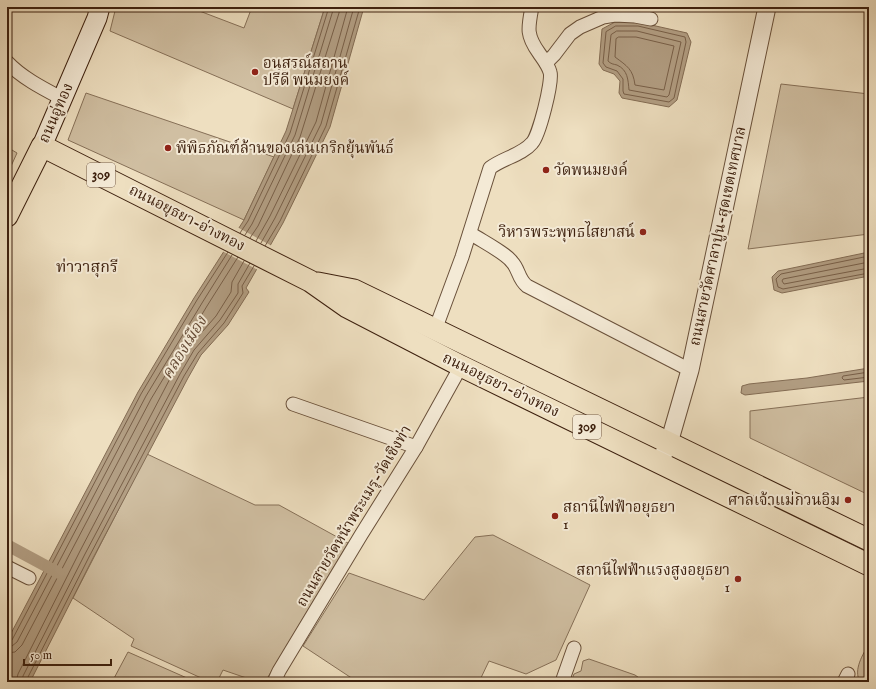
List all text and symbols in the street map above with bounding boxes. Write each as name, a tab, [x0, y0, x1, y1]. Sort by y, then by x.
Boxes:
place label: อนุสรณ์สถาน ปรีดี พนมยงค์	[263, 53, 349, 90]
marker: อนุสรณ์สถาน ปรีดี พนมยงค์	[250, 67, 260, 77]
street label: ถนนอู่ทอง	[34, 80, 78, 146]
street label: ถนนสายวัดศาลาปูน-สุดเขตเทศบาล	[685, 124, 752, 348]
place label: พิพิธภัณฑ์ล้านของเล่นเกริกยุ้นพันธ์	[176, 138, 394, 159]
marker: พิพิธภัณฑ์ล้านของเล่นเกริกยุ้นพันธ์	[163, 143, 173, 153]
place label: วัดพนมยงค์	[554, 160, 628, 180]
road number: 309	[87, 163, 115, 187]
marker: วัดพนมยงค์	[541, 165, 551, 175]
street label: ถนนอยุธยา-อ่างทอง	[125, 180, 248, 256]
place label: วิหารพระพุทธไสยาสน์	[499, 221, 635, 243]
marker: วิหารพระพุทธไสยาสน์	[638, 227, 648, 237]
district label: ท่าวาสุกรี	[56, 258, 118, 278]
water label: คลองเมือง	[158, 312, 213, 383]
street label: ถนนอยุธยา-อ่างทอง	[439, 348, 563, 423]
road number: 309	[573, 415, 601, 439]
street label: ถนนสายวัดหน้าพระเมรุ-วัดเชิงท่า	[292, 422, 417, 611]
place label: ศาลเจ้าแม่กวนอิม	[728, 491, 840, 510]
marker: ศาลเจ้าแม่กวนอิม	[843, 495, 853, 505]
place label: สถานีไฟฟ้าอยุธยา 1	[563, 496, 675, 534]
marker: สถานีไฟฟ้าอยุธยา 1	[550, 511, 560, 521]
place label: สถานีไฟฟ้าแรงสูงอยุธยา 1	[576, 559, 730, 597]
marker: สถานีไฟฟ้าแรงสูงอยุธยา 1	[733, 574, 743, 584]
scale bar	[24, 641, 111, 667]
text: 50 m	[30, 648, 52, 663]

